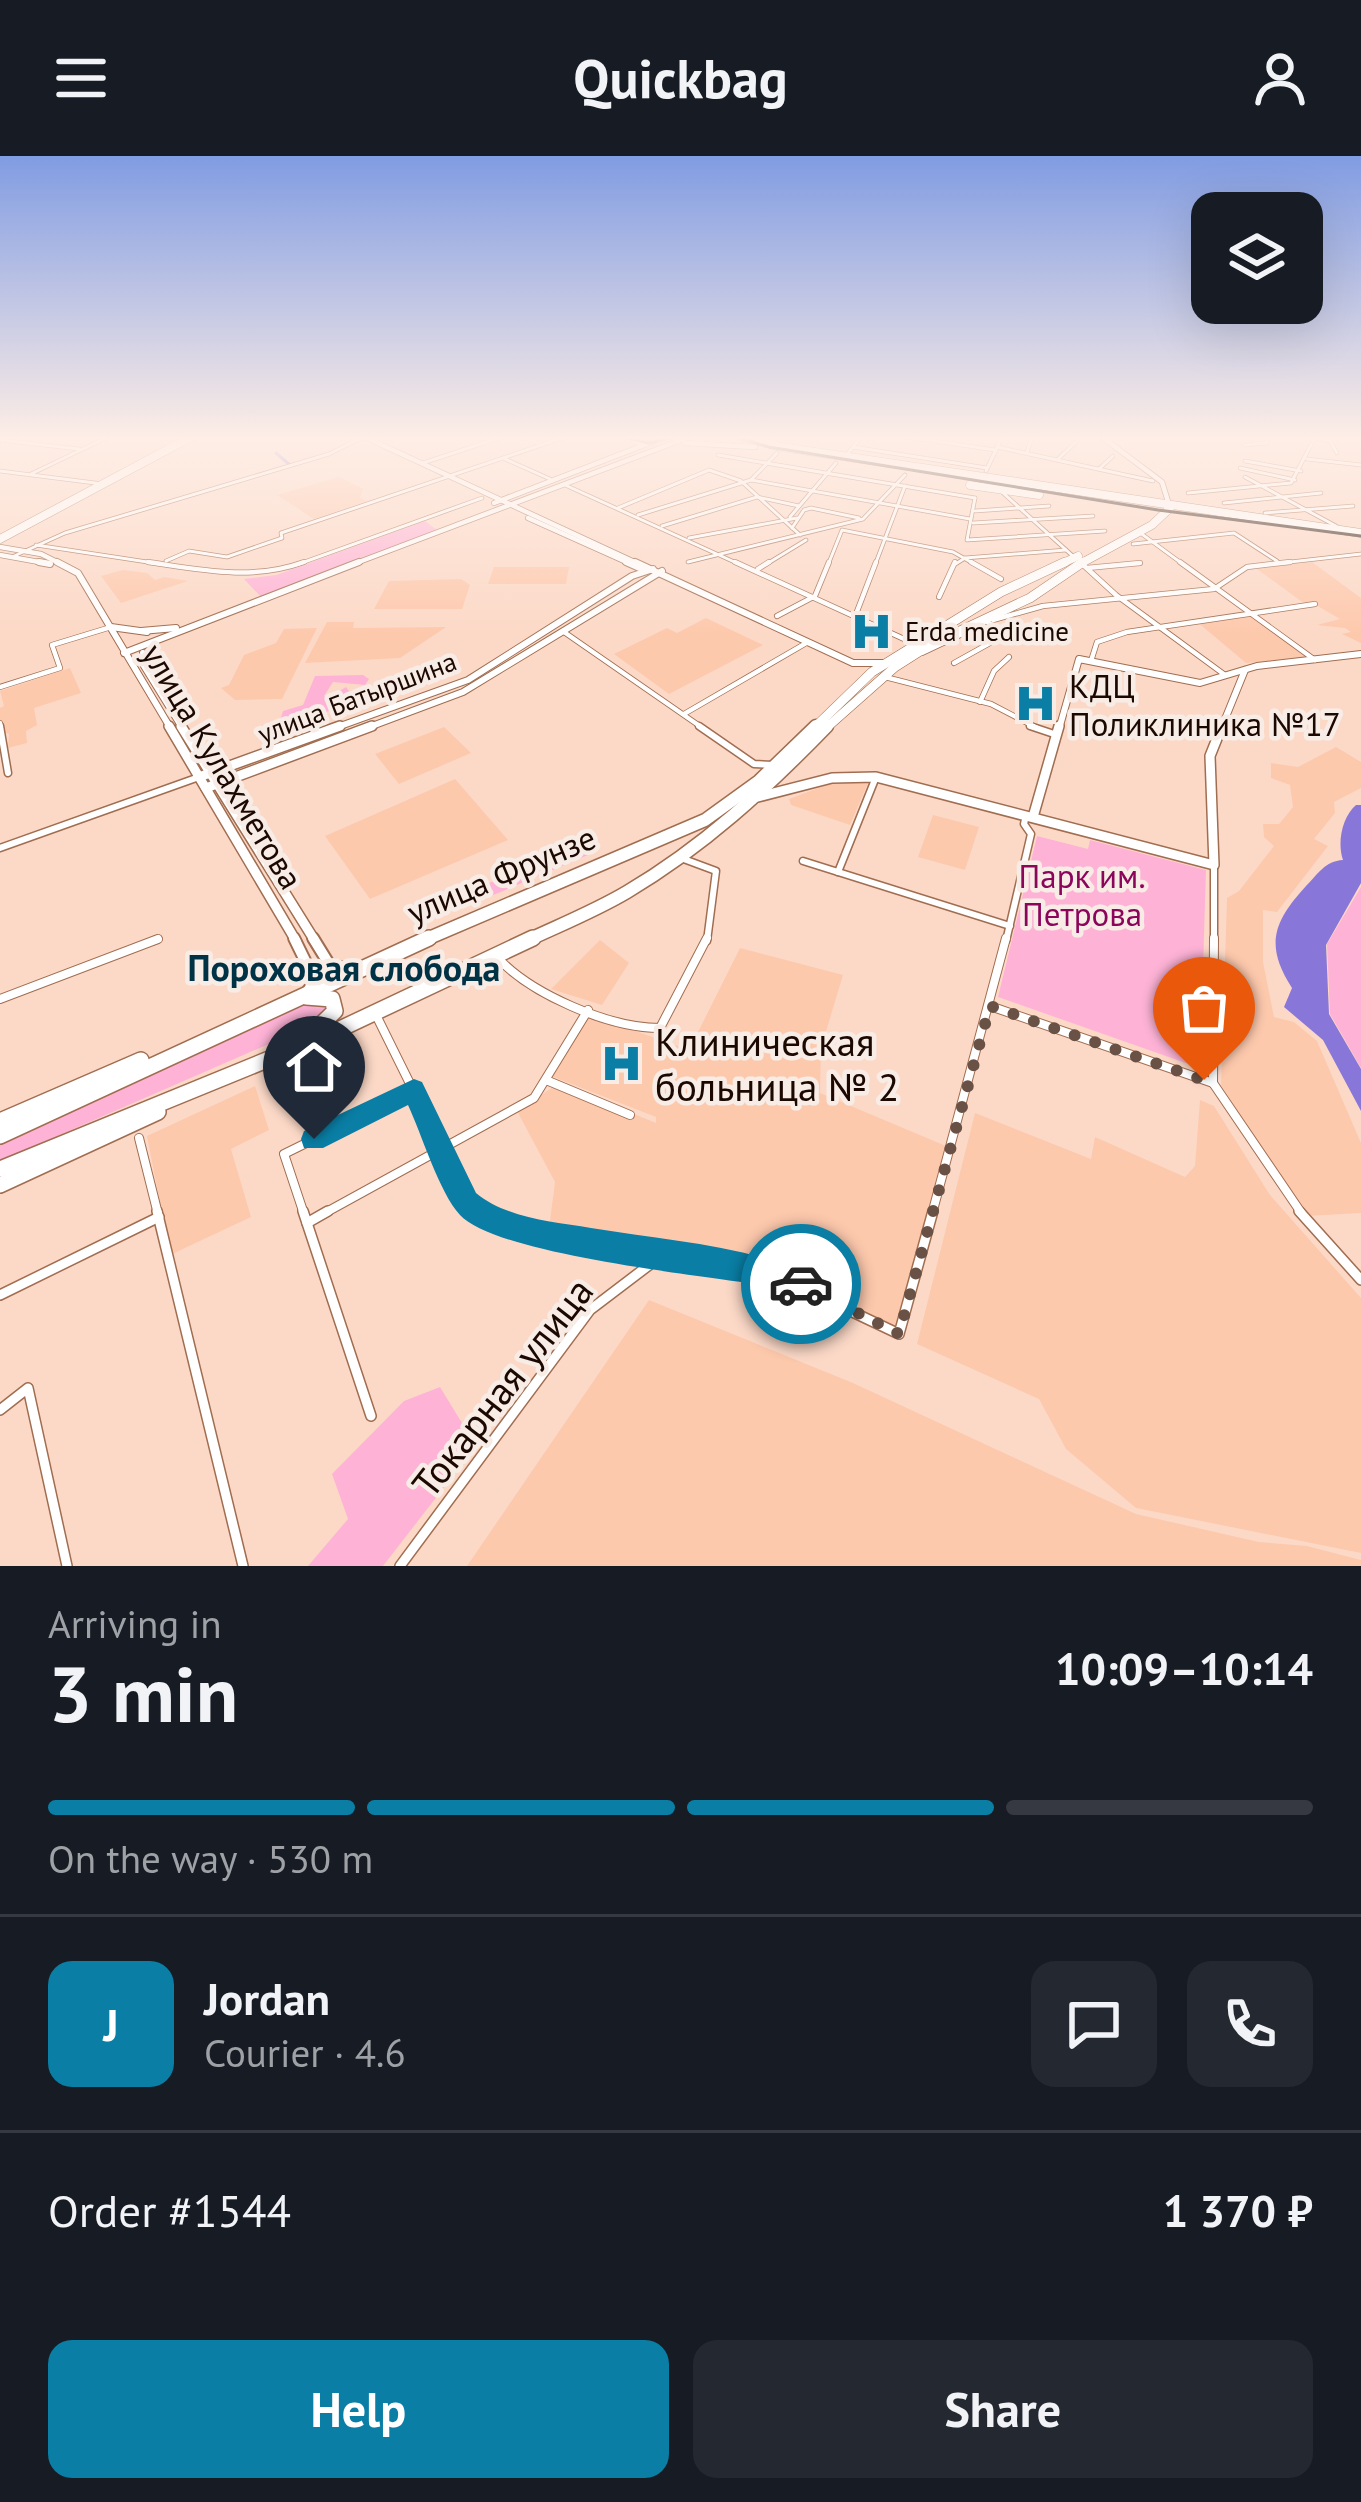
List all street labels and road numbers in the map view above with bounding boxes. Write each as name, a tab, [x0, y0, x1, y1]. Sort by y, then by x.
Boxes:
street label: улица Кулахметова	[133, 635, 313, 897]
street label: улица Батыршина	[253, 644, 461, 750]
street label: улица Фрунзе	[400, 815, 602, 933]
street label: Токарная улица	[400, 1267, 604, 1507]

